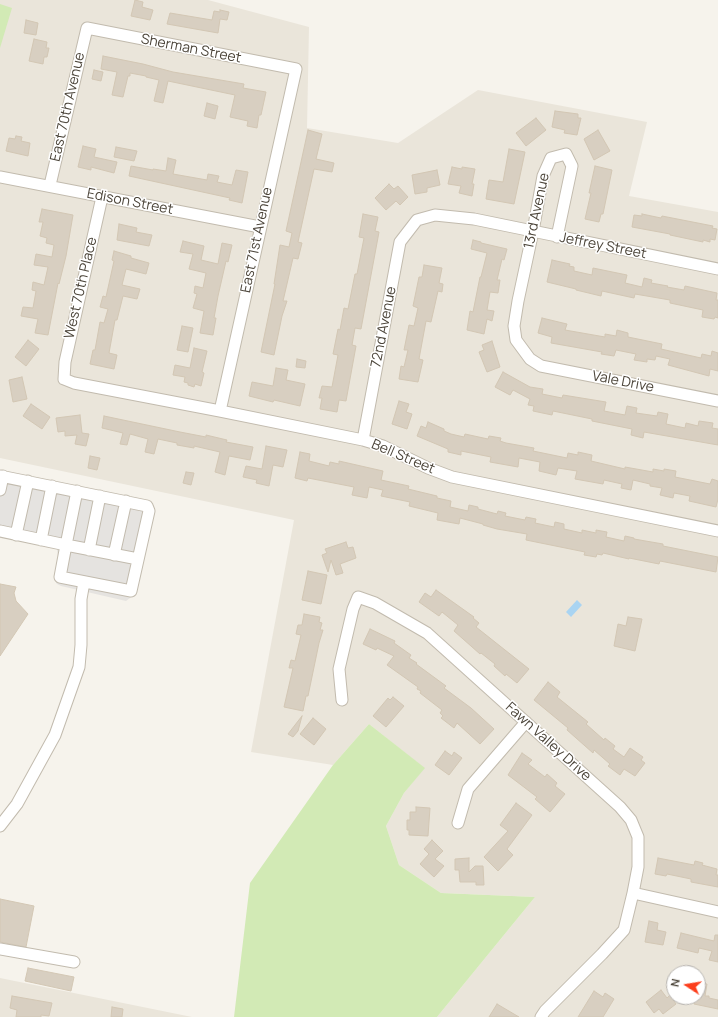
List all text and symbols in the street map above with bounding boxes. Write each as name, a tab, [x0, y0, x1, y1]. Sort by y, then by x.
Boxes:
street label: Sherman Street	[139, 31, 243, 67]
street label: East 70th Avenue	[47, 51, 89, 163]
street label: 13rd Avenue	[521, 172, 553, 250]
street label: Edison Street	[85, 185, 175, 219]
street label: East 71st Avenue	[238, 186, 276, 294]
street label: Jeffrey Street	[558, 229, 648, 263]
street label: West 70th Place	[61, 236, 101, 340]
street label: 72nd Avenue	[368, 285, 400, 369]
street label: Vale Drive	[591, 368, 655, 396]
street label: Bell Street	[369, 436, 437, 478]
street label: Fawn Valley Drive	[502, 699, 594, 785]
north arrow	[666, 965, 706, 1005]
text: N	[667, 977, 683, 988]

